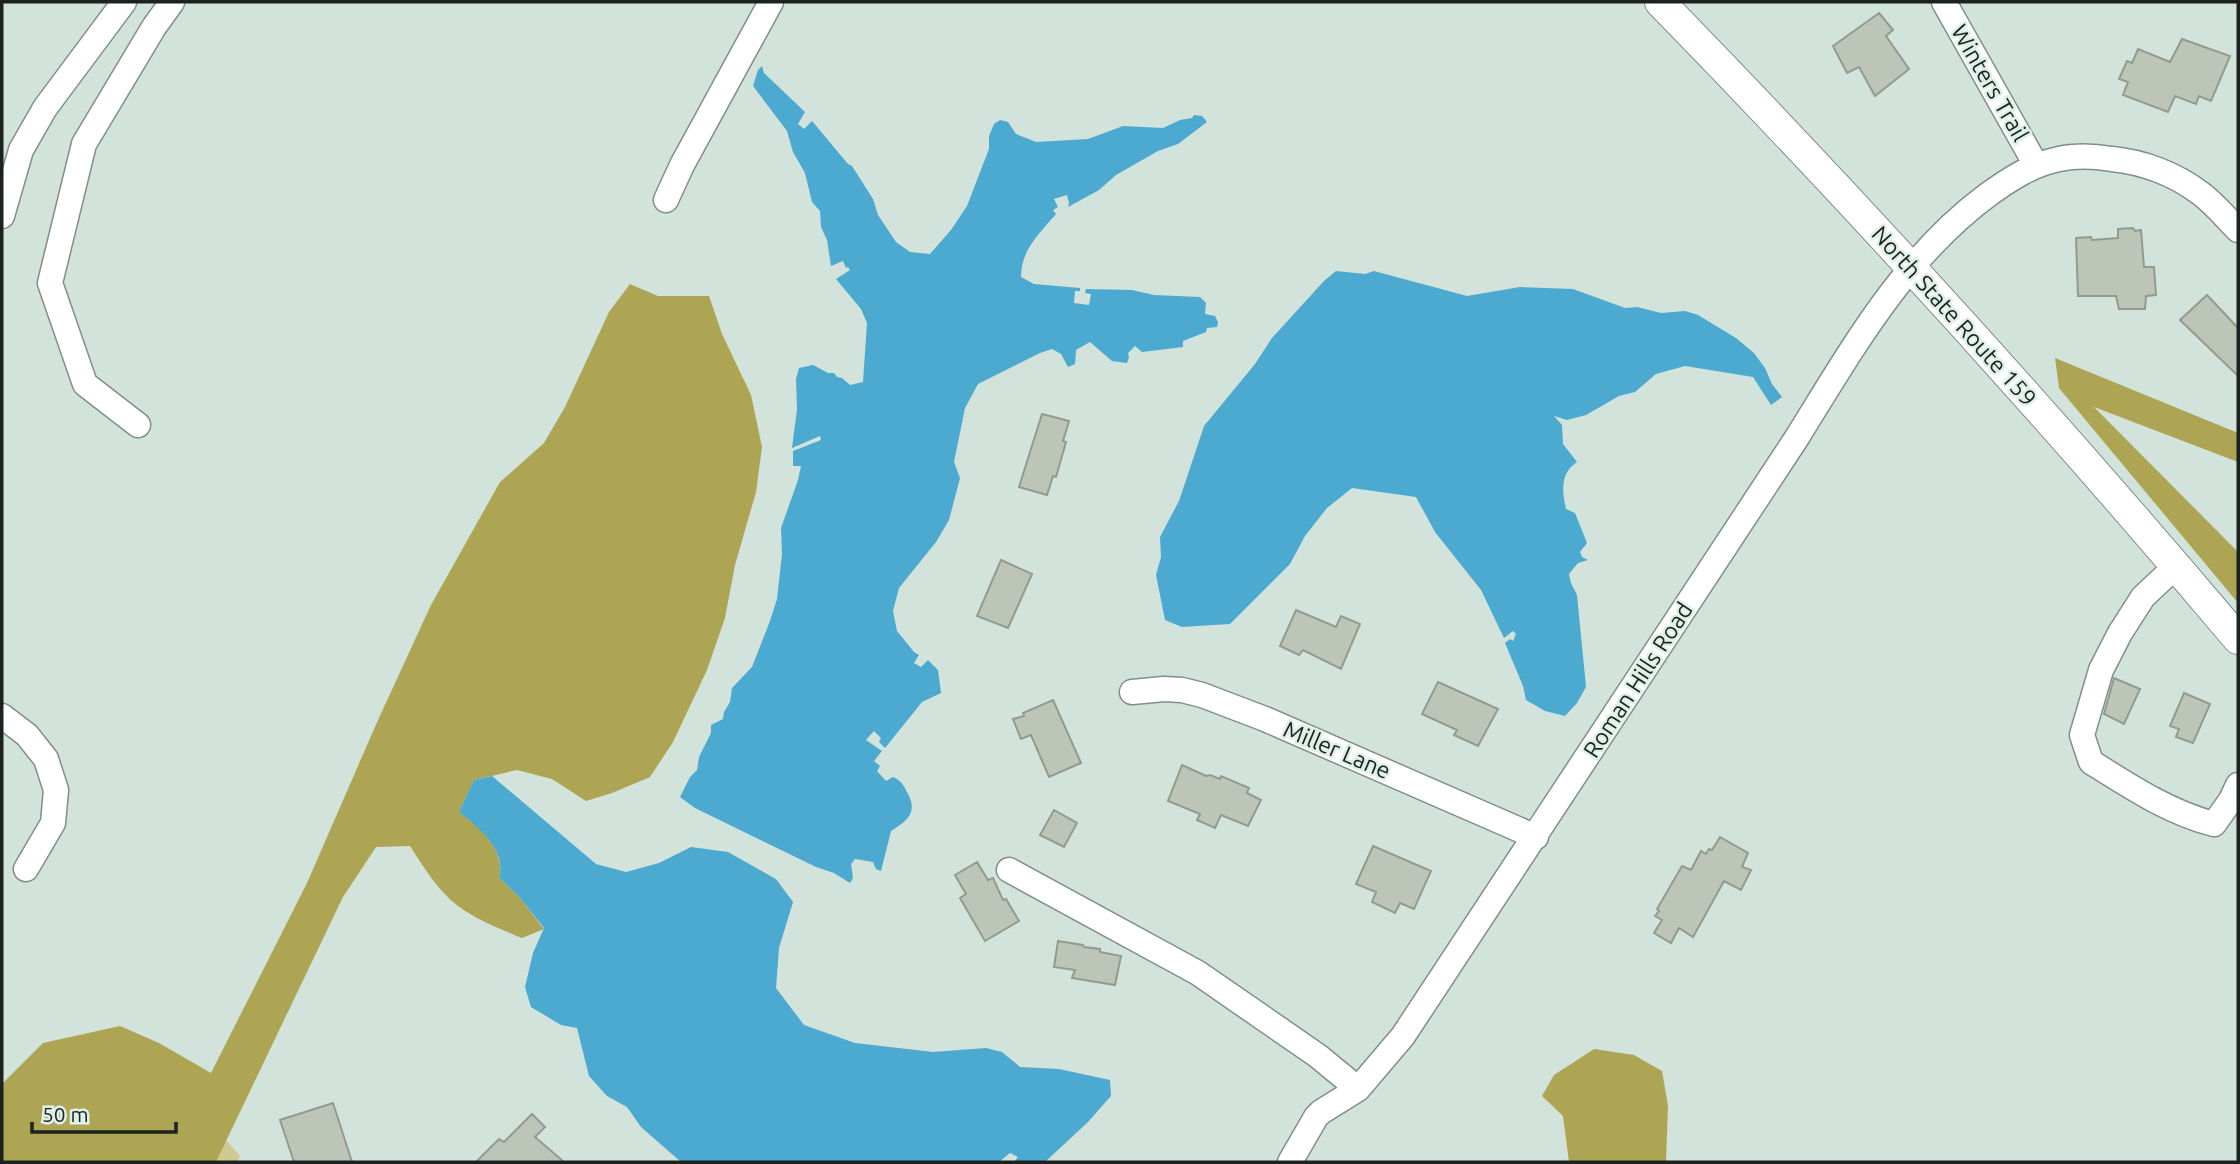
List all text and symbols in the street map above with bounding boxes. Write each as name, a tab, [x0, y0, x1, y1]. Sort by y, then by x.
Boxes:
street label: Winters Trail	[1947, 20, 2034, 145]
street label: North State Route 159	[1867, 221, 2041, 410]
street label: Roman Hills Road	[1578, 598, 1697, 762]
street label: Miller Lane	[1280, 716, 1394, 783]
scale bar	[32, 1090, 175, 1134]
text: 50 m	[42, 1102, 89, 1126]

